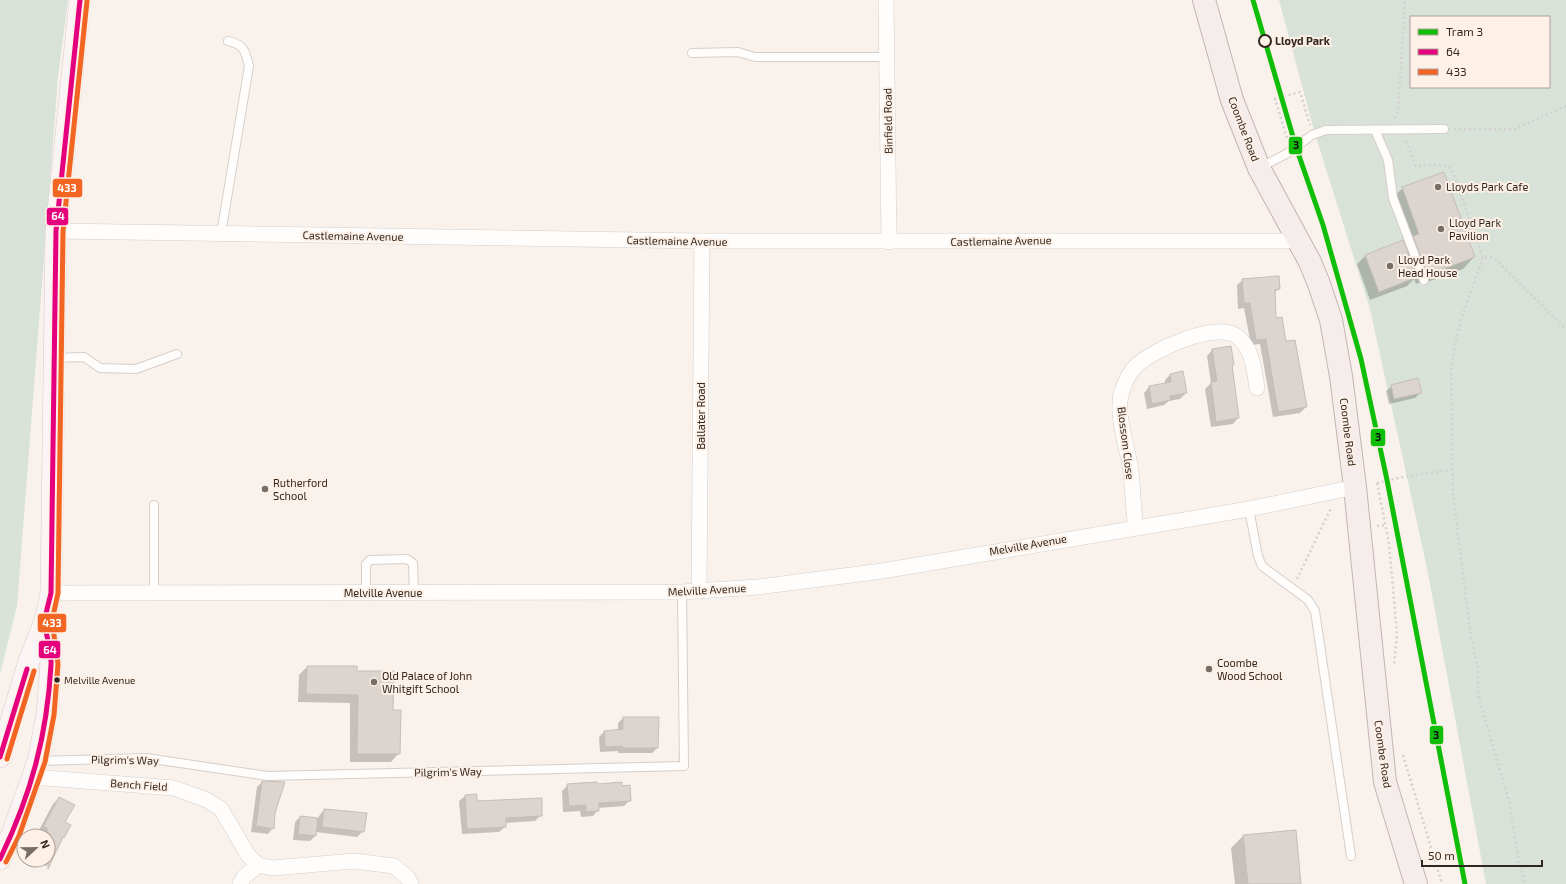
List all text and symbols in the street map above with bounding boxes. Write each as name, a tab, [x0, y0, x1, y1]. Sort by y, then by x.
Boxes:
legend	[1410, 16, 1550, 88]
text: Tram 3	[1446, 24, 1483, 38]
marker: Lloyd Park	[1258, 34, 1272, 48]
place label: Lloyd Park	[1275, 34, 1331, 48]
text: 64	[1446, 44, 1460, 58]
text: 433	[1446, 64, 1467, 78]
street label: Binfield Road	[880, 88, 895, 154]
street label: Coombe Road	[1226, 95, 1263, 163]
line badge: 3	[1288, 136, 1303, 155]
text: 3	[1293, 138, 1299, 151]
line badge: 433	[52, 178, 83, 198]
place label: Lloyds Park Cafe	[1446, 180, 1528, 193]
text: 433	[57, 181, 77, 194]
marker: Lloyds Park Cafe	[1433, 182, 1443, 192]
line badge: 64	[46, 207, 69, 226]
text: 64	[51, 209, 65, 222]
place label: Lloyd Park Pavilion	[1449, 216, 1502, 242]
marker: Lloyd Park Pavilion	[1436, 224, 1446, 234]
street label: Castlemaine Avenue	[302, 228, 404, 243]
street label: Castlemaine Avenue	[626, 233, 728, 248]
street label: Castlemaine Avenue	[950, 233, 1052, 248]
place label: Lloyd Park Head House	[1398, 253, 1458, 279]
marker: Lloyd Park Head House	[1385, 261, 1395, 271]
street label: Ballater Road	[694, 382, 707, 450]
street label: Coombe Road	[1338, 397, 1359, 467]
street label: Blossom Close	[1116, 406, 1137, 480]
line badge: 3	[1370, 428, 1386, 447]
text: 3	[1375, 430, 1381, 443]
place label: Rutherford School	[273, 476, 328, 502]
marker: Rutherford School	[260, 484, 270, 494]
street label: Melville Avenue	[988, 531, 1068, 558]
street label: Melville Avenue	[667, 581, 747, 598]
street label: Melville Avenue	[344, 586, 422, 599]
line badge: 433	[37, 613, 67, 633]
text: 433	[42, 616, 62, 629]
line badge: 64	[38, 640, 61, 659]
text: 64	[43, 643, 57, 656]
place label: Coombe Wood School	[1217, 656, 1283, 682]
marker: Coombe Wood School	[1204, 664, 1214, 674]
place label: Old Palace of John Whitgift School	[382, 669, 472, 695]
place label: Melville Avenue	[64, 674, 135, 686]
marker: Melville Avenue	[52, 675, 62, 685]
marker: Old Palace of John Whitgift School	[369, 677, 379, 687]
street label: Coombe Road	[1372, 719, 1395, 789]
line badge: 3	[1429, 725, 1444, 745]
text: 3	[1433, 728, 1439, 741]
street label: Pilgrim's Way	[91, 752, 159, 767]
street label: Pilgrim's Way	[414, 764, 482, 779]
street label: Bench Field	[110, 776, 168, 793]
north arrow	[16, 828, 56, 868]
text: N	[38, 838, 53, 850]
scale bar	[1422, 842, 1542, 868]
text: 50 m	[1428, 848, 1455, 862]

